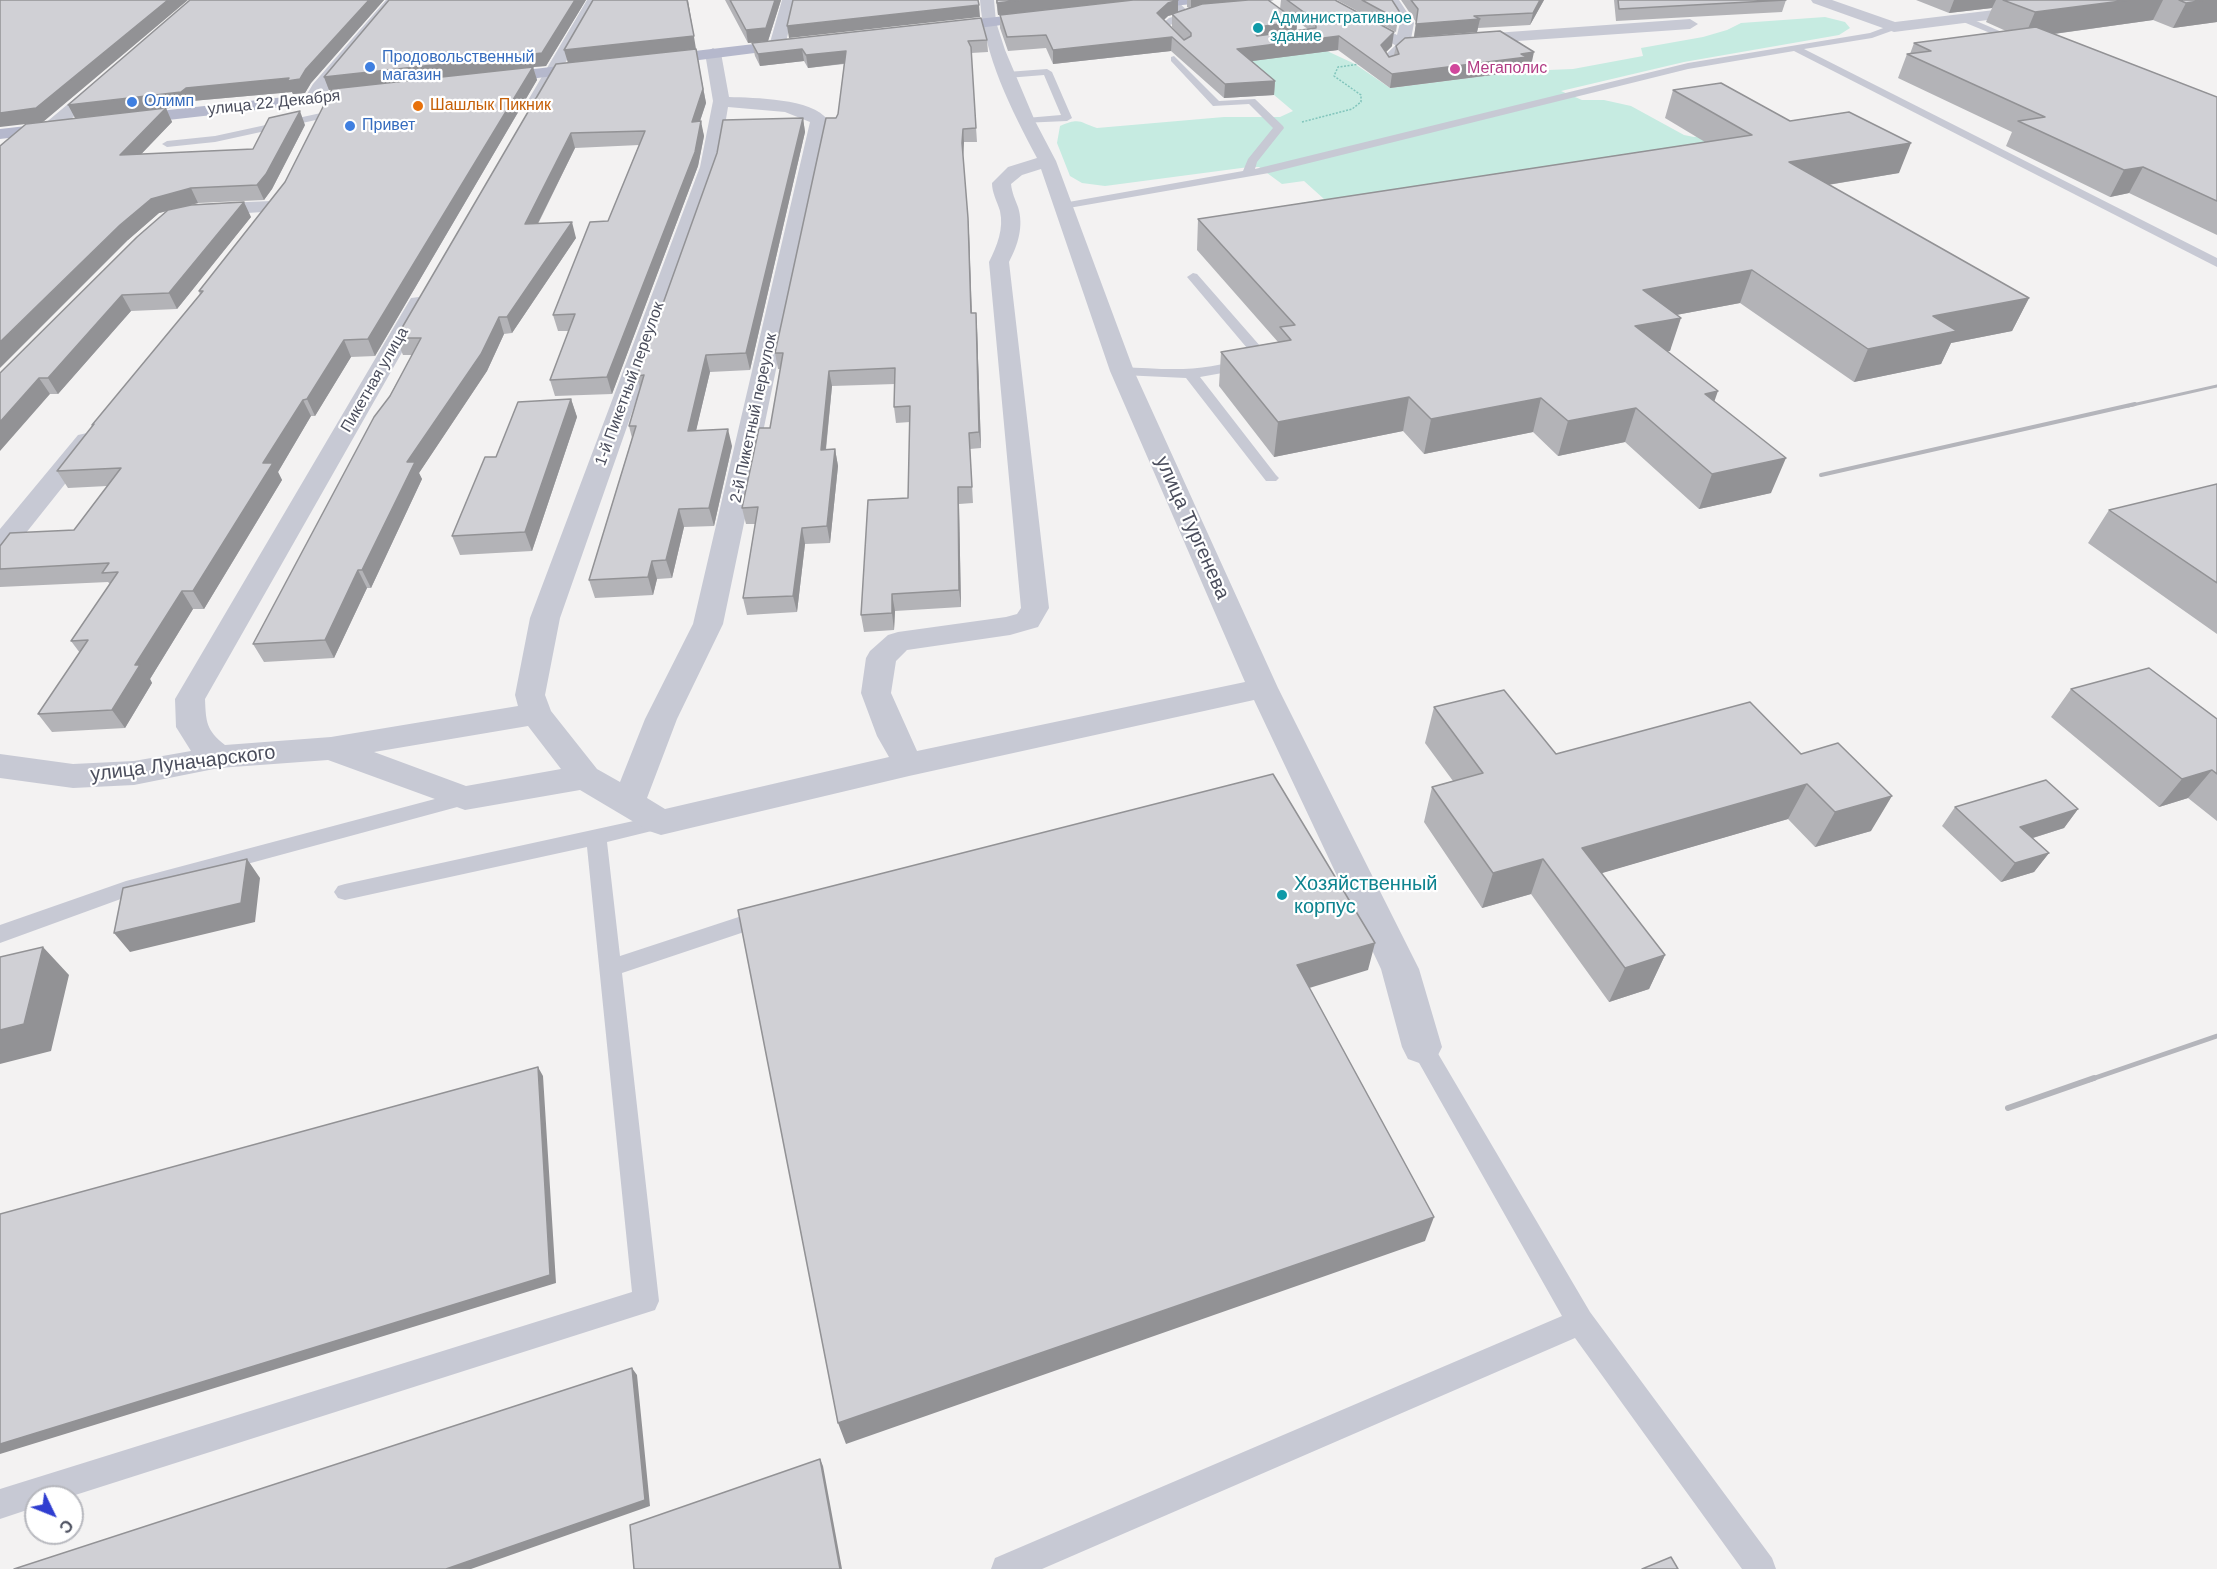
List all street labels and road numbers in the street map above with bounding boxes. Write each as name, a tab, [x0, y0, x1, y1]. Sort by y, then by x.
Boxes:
street label: улица 22 Декабря	[207, 86, 341, 120]
street label: 1-й Пикетный переулок	[591, 299, 669, 469]
street label: Пикетная улица	[337, 324, 413, 436]
street label: 2-й Пикетный переулок	[727, 331, 781, 505]
street label: улица Тургенева	[1150, 453, 1234, 603]
street label: улица Луначарского	[89, 741, 277, 787]

